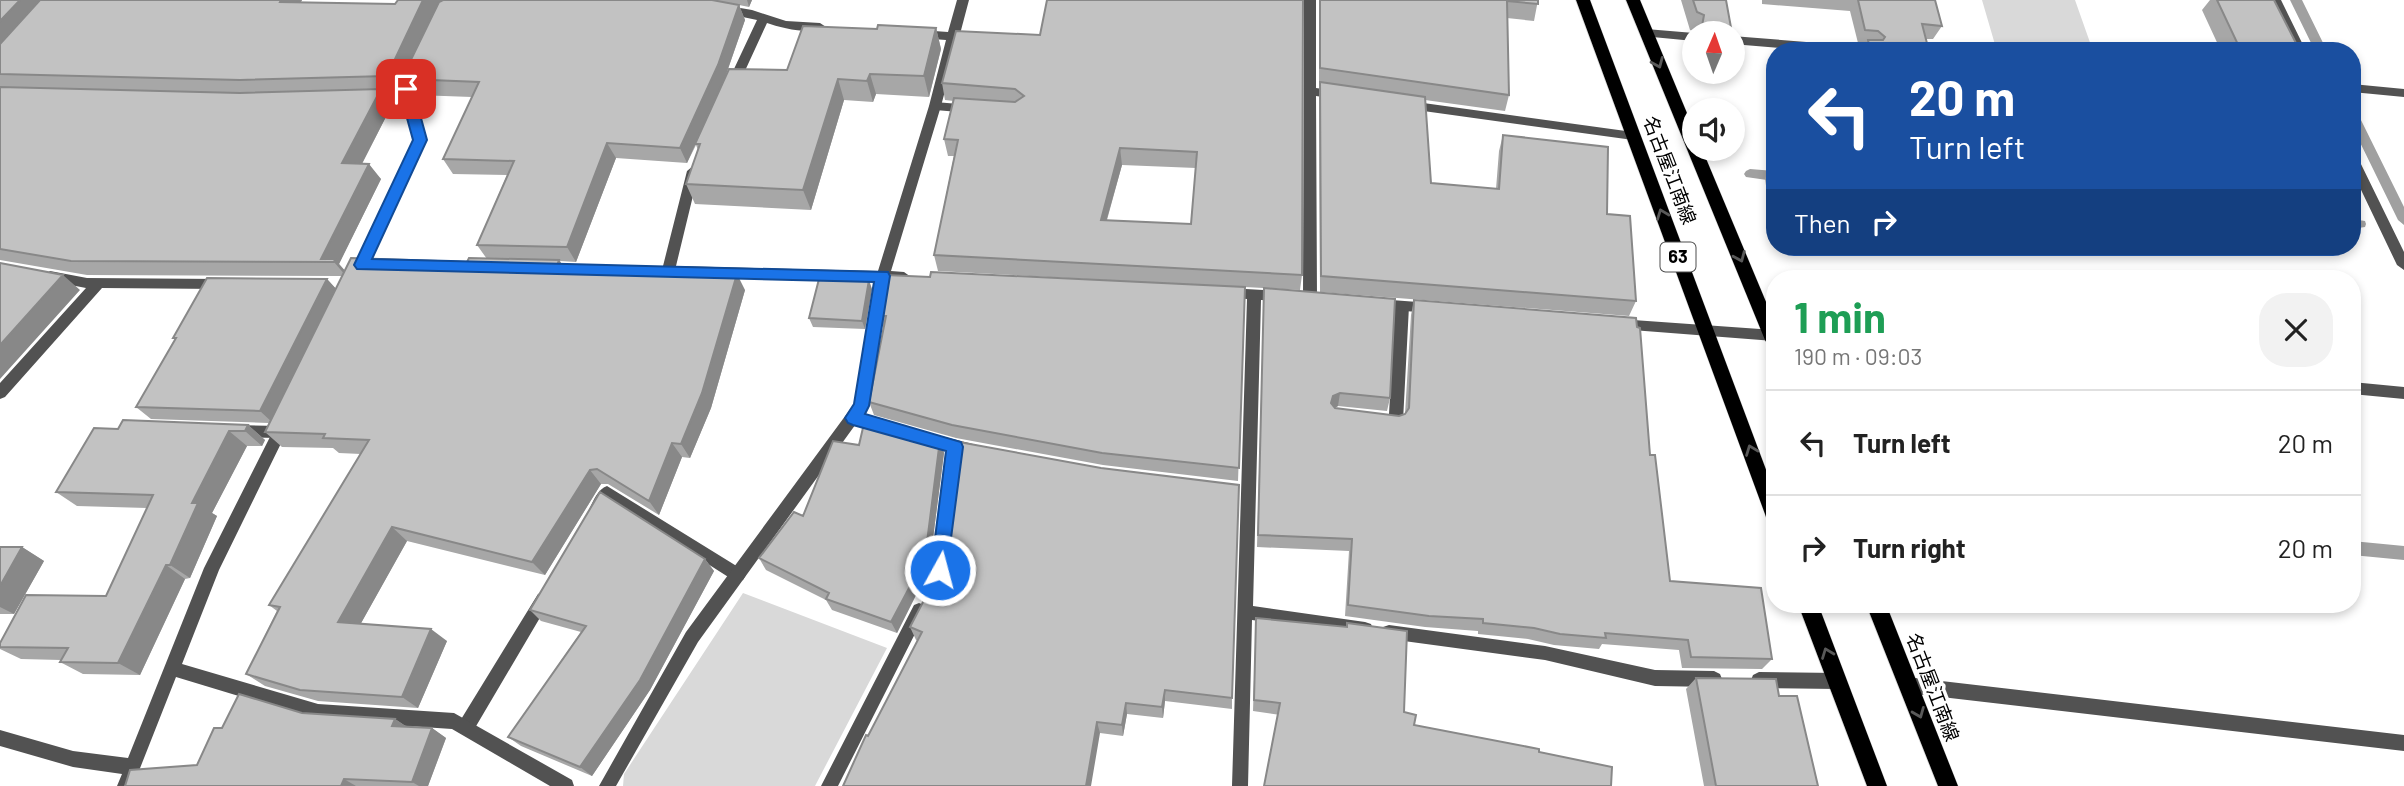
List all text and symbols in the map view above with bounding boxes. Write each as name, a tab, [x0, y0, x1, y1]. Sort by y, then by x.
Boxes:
north arrow	[1682, 21, 1745, 84]
map controls	[1682, 21, 1745, 161]
one-way arrow	[1650, 57, 1664, 69]
pin	[376, 59, 436, 119]
text: 20 m	[1909, 67, 2015, 126]
icon: arrive	[387, 70, 425, 108]
icon: left	[1794, 70, 1885, 161]
button: sound	[1682, 98, 1745, 161]
street label: 名古屋江南線	[1639, 112, 1702, 227]
text: Turn left	[1909, 127, 2026, 165]
icon: right	[1865, 203, 1903, 241]
text: Then	[1794, 207, 1851, 238]
one-way arrow	[1656, 209, 1670, 221]
road number: 63	[1660, 243, 1696, 272]
one-way arrow	[1731, 250, 1745, 262]
text: 1 min	[1794, 291, 1886, 341]
button: close	[2259, 293, 2333, 367]
text: 190 m · 09:03	[1794, 342, 1922, 370]
icon: left	[1794, 424, 1832, 462]
text: Turn left	[1853, 427, 1951, 458]
text: 20 m	[2278, 427, 2333, 458]
one-way arrow	[1745, 445, 1759, 457]
icon: right	[1794, 529, 1832, 567]
text: Turn right	[1853, 532, 1966, 563]
text: 20 m	[2278, 532, 2333, 563]
position arrow	[903, 533, 977, 607]
street label: 名古屋江南線	[1902, 629, 1965, 744]
one-way arrow	[1821, 648, 1835, 660]
one-way arrow	[1910, 706, 1924, 718]

